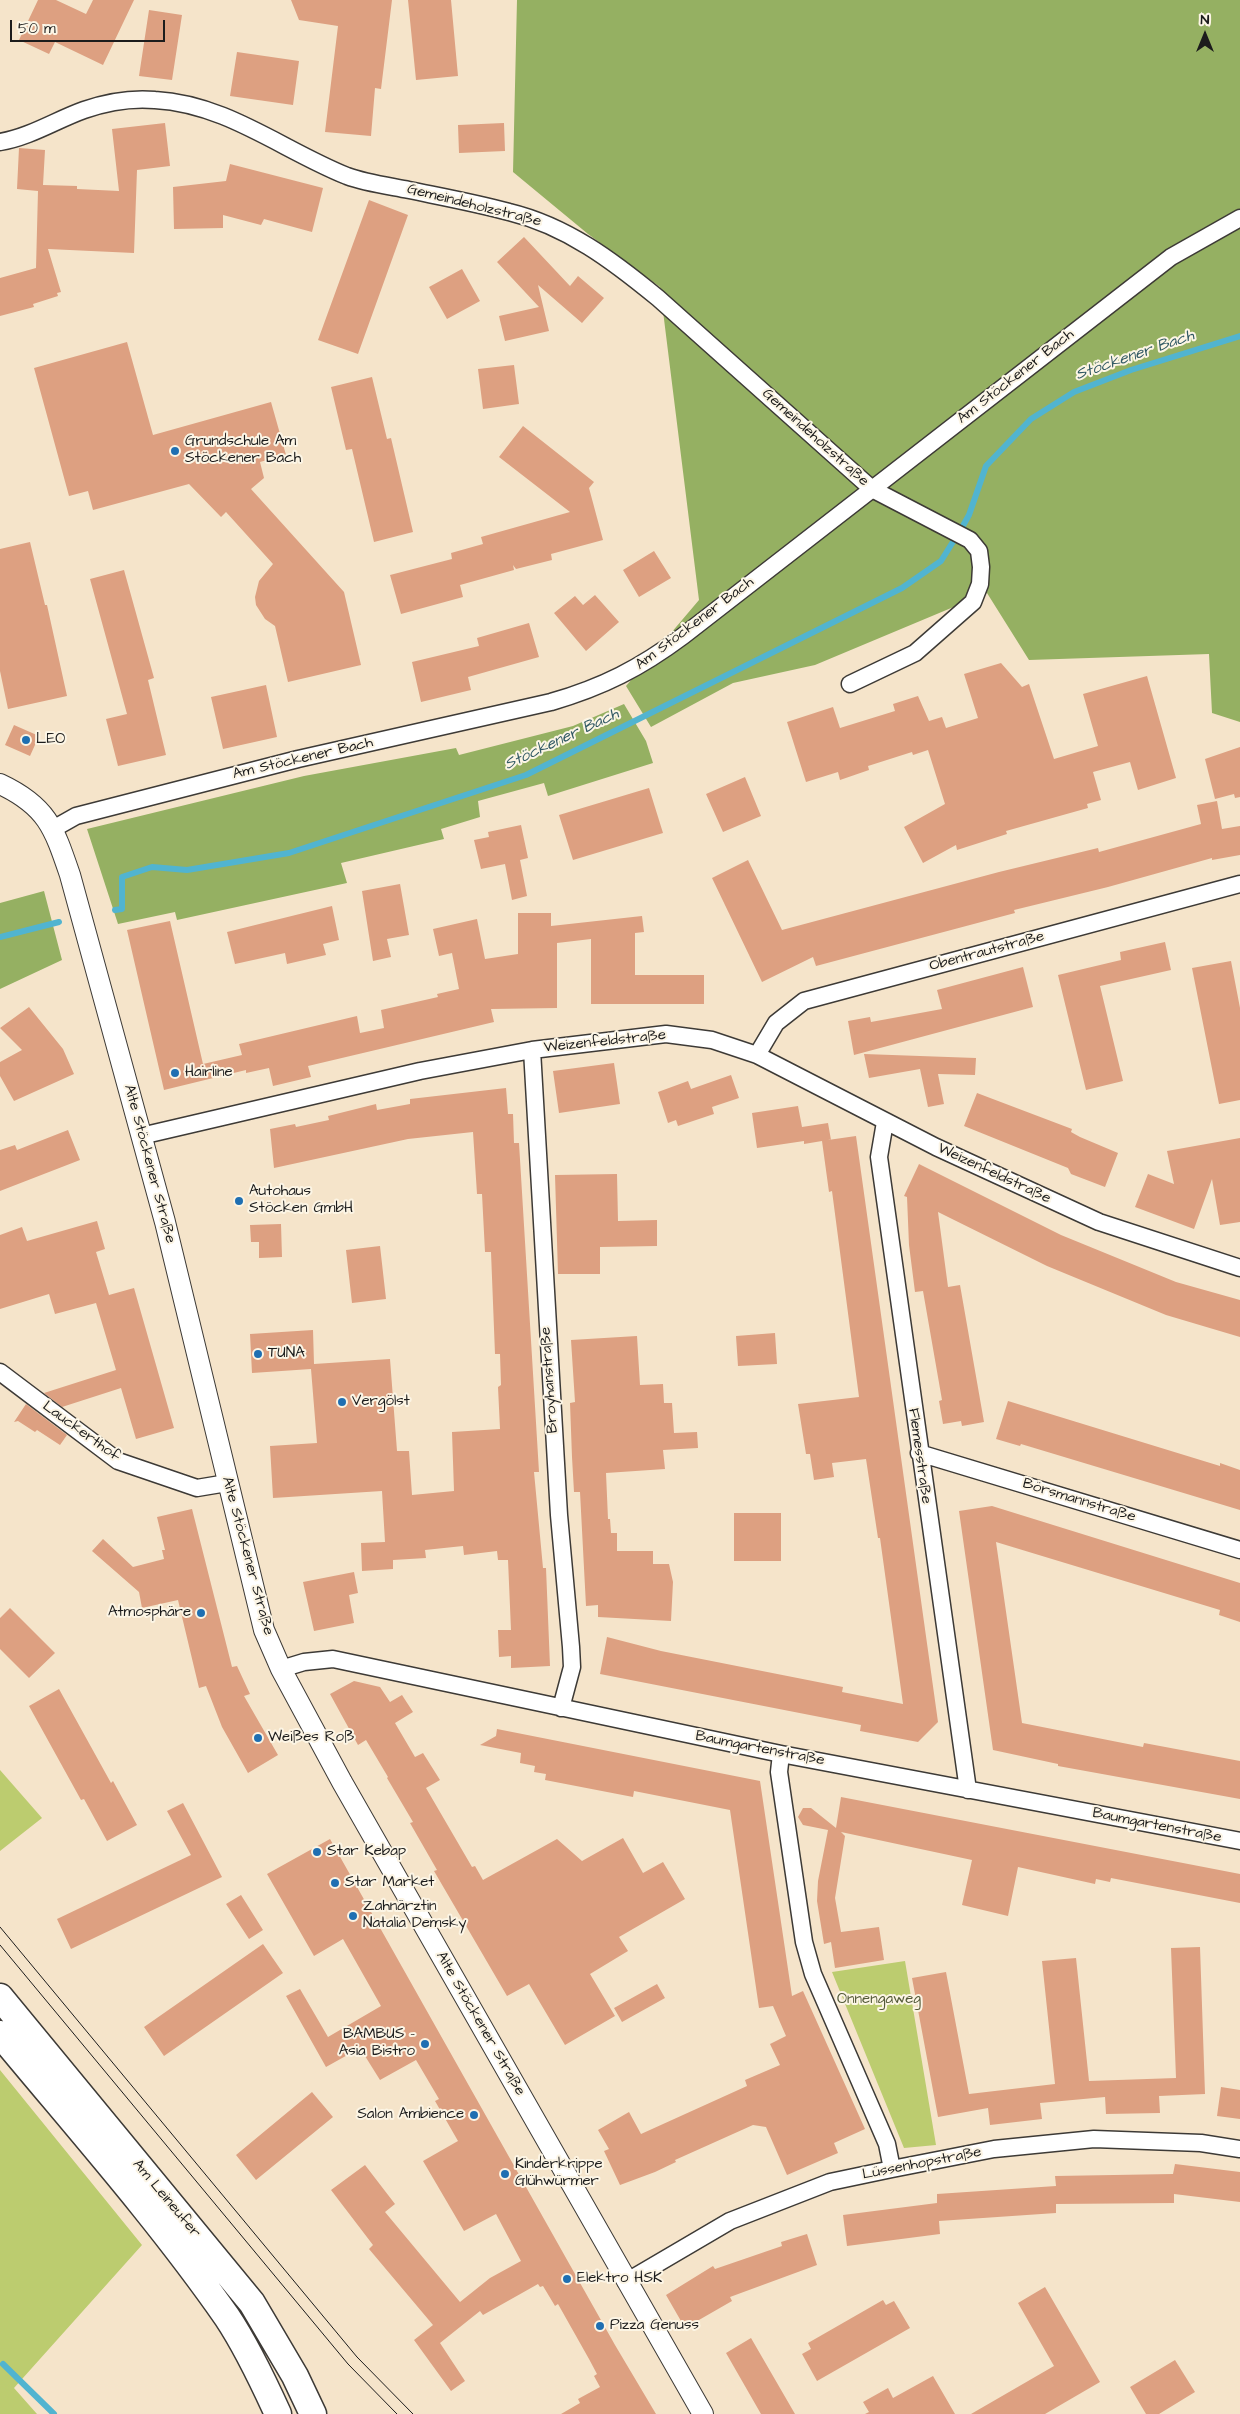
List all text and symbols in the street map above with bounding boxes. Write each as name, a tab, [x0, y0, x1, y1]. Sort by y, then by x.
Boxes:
scale bar	[12, 10, 168, 42]
north arrow	[1180, 10, 1230, 60]
text: N	[1201, 10, 1209, 30]
text: 50 m	[18, 18, 56, 39]
street label: Gemeindeholzstraße	[405, 181, 543, 231]
street label: Am Stöckener Bach	[954, 326, 1078, 428]
water label: Stöckener Bach	[1073, 327, 1197, 385]
street label: Gemeindeholzstraße	[758, 385, 872, 491]
place label: Grundschule Am Stöckener Bach	[185, 433, 301, 468]
marker: Grundschule Am Stöckener Bach	[169, 445, 181, 457]
street label: Am Stöckener Bach	[632, 574, 758, 674]
water label: Stöckener Bach	[502, 705, 622, 775]
place label: LEO	[36, 731, 65, 749]
marker: LEO	[20, 734, 32, 746]
street label: Am Stöckener Bach	[231, 734, 375, 784]
street label: Obentrautstraße	[928, 928, 1046, 976]
street label: Weizenfeldstraße	[543, 1027, 667, 1057]
place label: Hairline	[185, 1064, 233, 1082]
marker: Hairline	[169, 1067, 181, 1079]
street label: Alte Stöckener Straße	[119, 1083, 179, 1245]
street label: Weizenfeldstraße	[935, 1140, 1053, 1208]
place label: Autohaus Stöcken GmbH	[249, 1183, 353, 1218]
marker: Autohaus Stöcken GmbH	[233, 1195, 245, 1207]
street label: Broyhanstraße	[537, 1326, 563, 1434]
place label: TUNA	[268, 1345, 305, 1363]
marker: TUNA	[252, 1348, 264, 1360]
place label: Vergölst	[352, 1393, 410, 1411]
marker: Vergölst	[336, 1396, 348, 1408]
street label: Lauckerthof	[39, 1398, 123, 1466]
street label: Flemesstraße	[903, 1407, 935, 1505]
street label: Alte Stöckener Straße	[217, 1475, 277, 1637]
street label: Börsmannstraße	[1020, 1475, 1138, 1527]
place label: Atmosphäre	[108, 1604, 191, 1622]
marker: Atmosphäre	[195, 1607, 207, 1619]
street label: Baumgartenstraße	[694, 1728, 826, 1770]
place label: Weißes Roß	[268, 1729, 355, 1747]
marker: Weißes Roß	[252, 1732, 264, 1744]
street label: Baumgartenstraße	[1091, 1805, 1223, 1847]
place label: Star Kebap	[327, 1843, 406, 1861]
marker: Star Kebap	[311, 1846, 323, 1858]
place label: Star Market	[345, 1874, 434, 1892]
marker: Star Market	[329, 1877, 341, 1889]
place label: Zahnärztin Natalia Demsky	[363, 1898, 466, 1933]
marker: Zahnärztin Natalia Demsky	[347, 1910, 359, 1922]
street label: Alte Stöckener Straße	[431, 1949, 529, 2099]
park label: Onnengaweg	[837, 1991, 921, 2009]
place label: BAMBUS - Asia Bistro	[339, 2026, 415, 2061]
marker: BAMBUS - Asia Bistro	[419, 2038, 431, 2050]
place label: Salon Ambience	[357, 2106, 464, 2124]
marker: Salon Ambience	[468, 2109, 480, 2121]
street label: Lüssenhopstraße	[861, 2144, 983, 2184]
street label: Am Leineufer	[128, 2156, 204, 2242]
place label: Kinderkrippe Glühwürmer	[515, 2156, 603, 2191]
marker: Kinderkrippe Glühwürmer	[499, 2168, 511, 2180]
place label: Elektro HSK	[577, 2270, 662, 2288]
marker: Elektro HSK	[561, 2273, 573, 2285]
place label: Pizza Genuss	[610, 2317, 699, 2335]
marker: Pizza Genuss	[594, 2320, 606, 2332]

